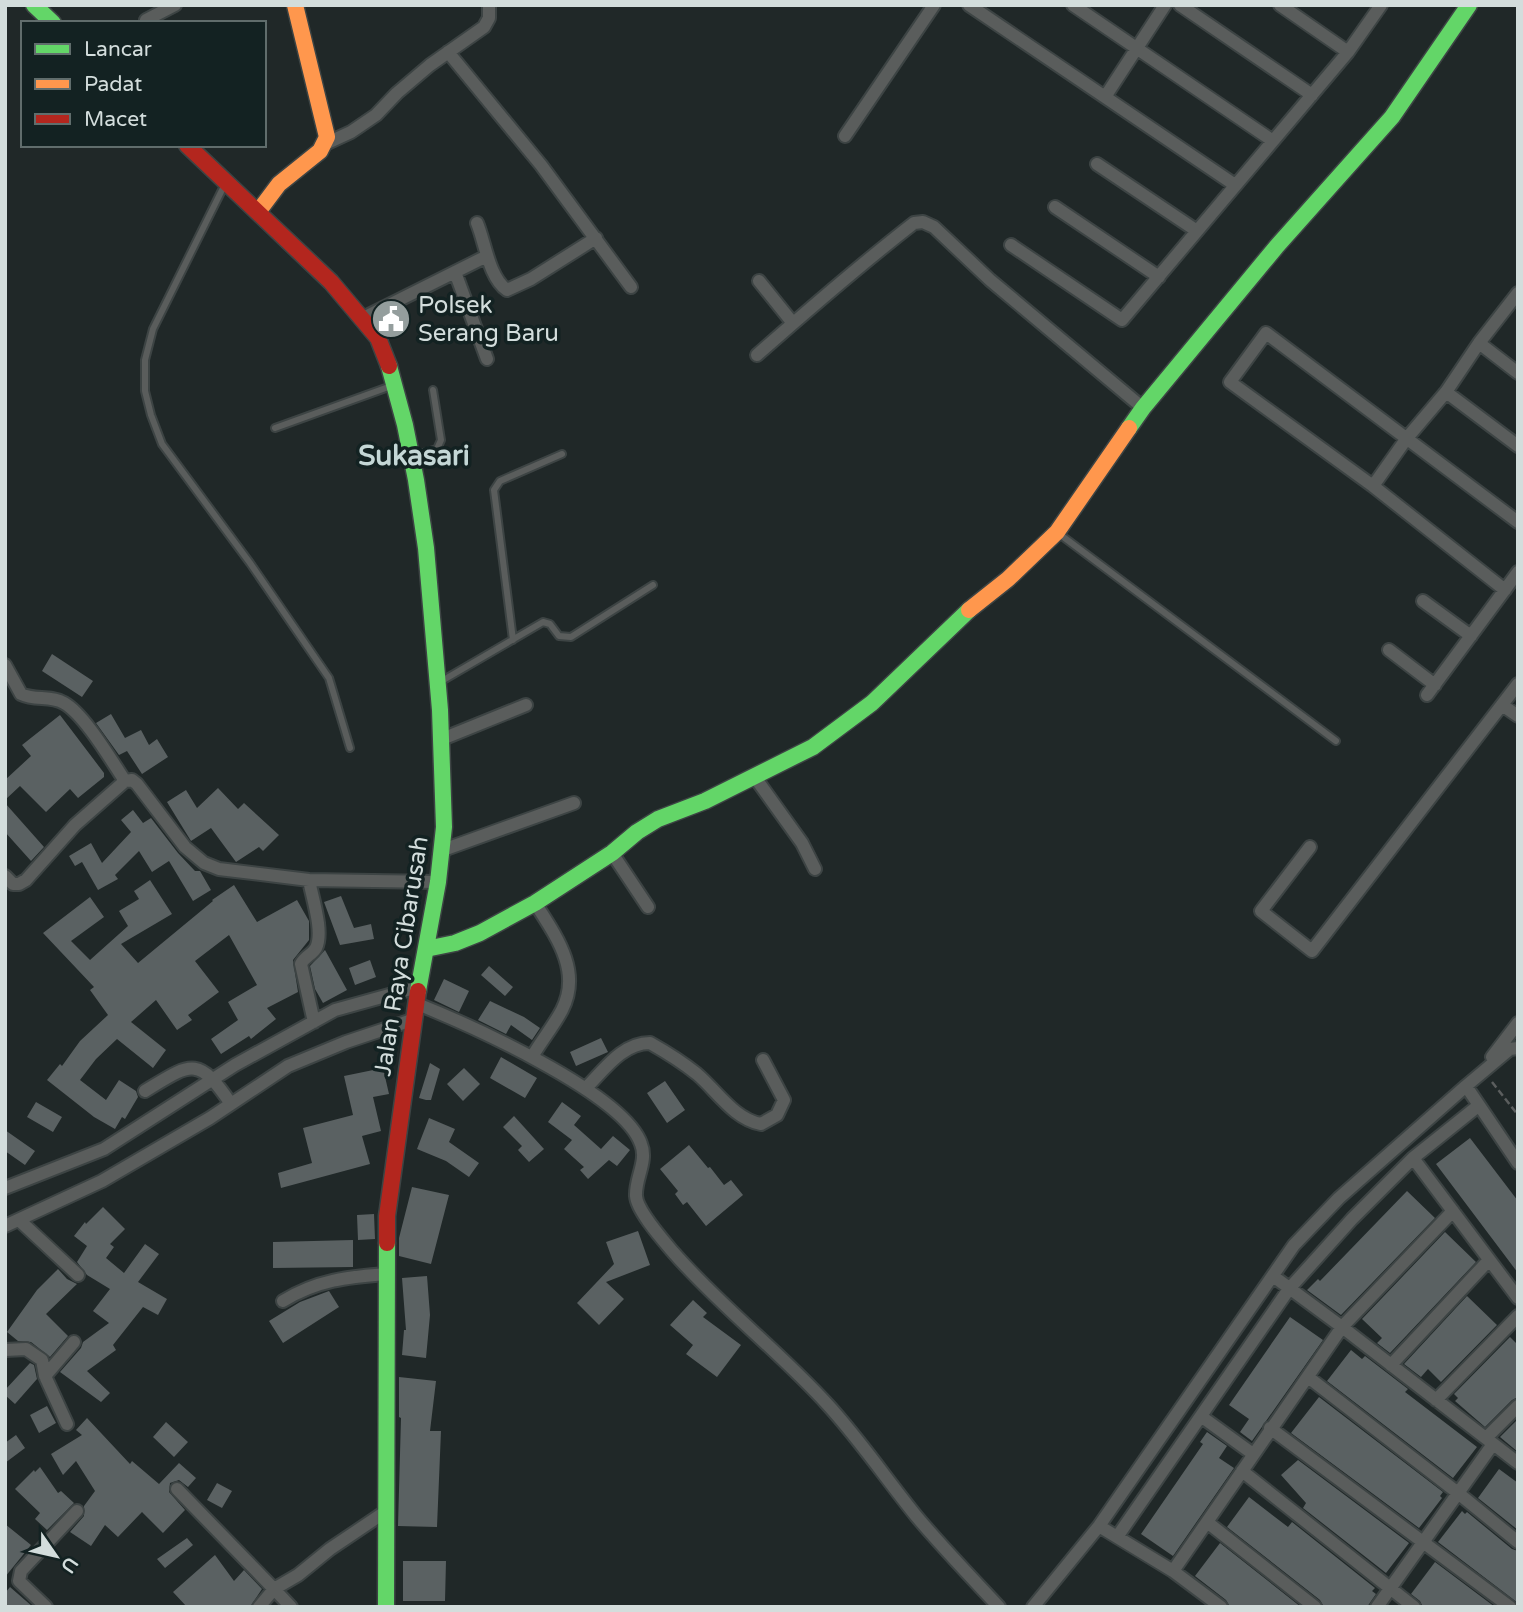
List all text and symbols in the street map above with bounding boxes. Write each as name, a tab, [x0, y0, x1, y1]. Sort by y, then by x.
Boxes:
legend	[21, 21, 266, 147]
text: Lancar	[84, 37, 152, 62]
text: Padat	[84, 72, 142, 97]
text: Macet	[84, 107, 147, 132]
place label: Polsek Serang Baru	[418, 291, 559, 348]
public building icon: Polsek Serang Baru	[370, 298, 412, 340]
district label: Sukasari	[358, 439, 470, 473]
street label: Jalan Raya Cibarusah	[368, 834, 435, 1078]
north arrow	[21, 1521, 91, 1591]
text: U	[56, 1553, 82, 1577]

